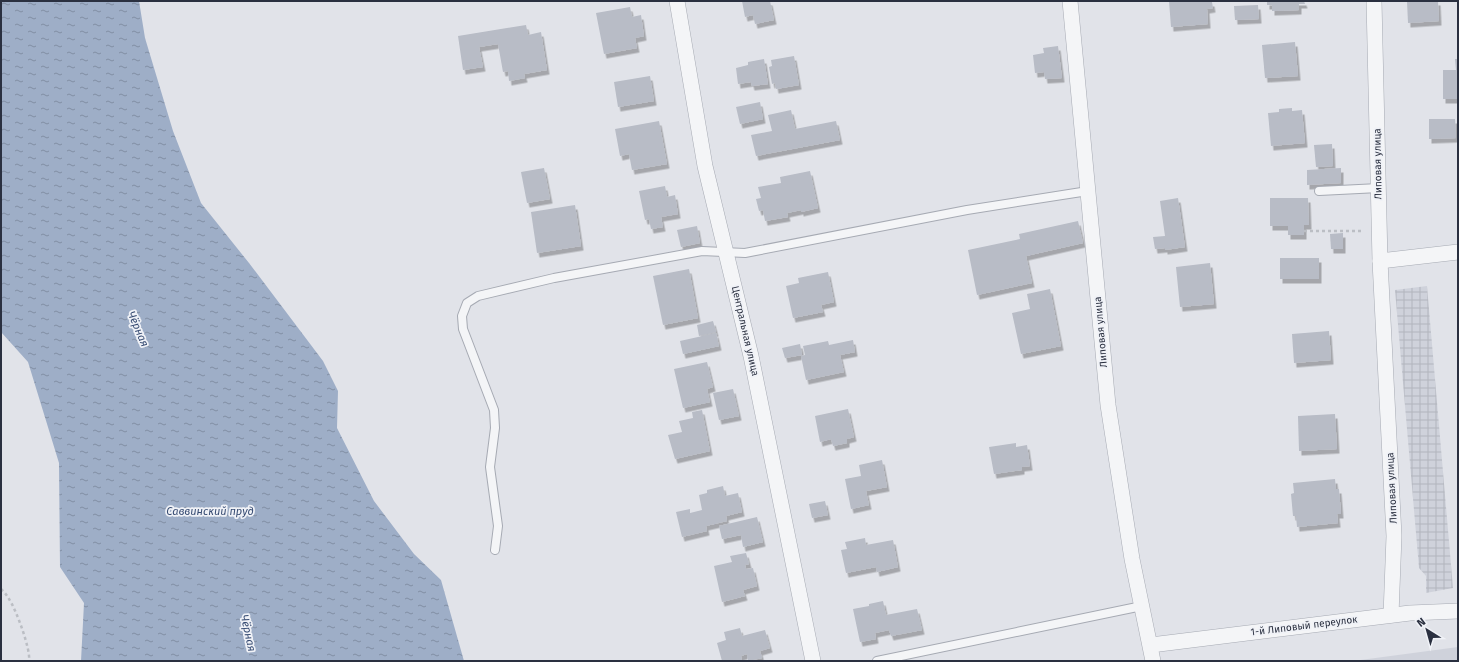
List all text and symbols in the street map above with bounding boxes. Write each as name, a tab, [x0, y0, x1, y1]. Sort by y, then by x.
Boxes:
street label: Липовая улица	[1371, 128, 1385, 200]
street label: Центральная улица	[729, 285, 761, 377]
street label: Липовая улица	[1092, 296, 1110, 368]
water label: Чёрная	[125, 309, 151, 349]
street label: Липовая улица	[1384, 452, 1400, 524]
water label: Саввинский пруд	[166, 505, 254, 518]
north arrow	[1407, 610, 1447, 650]
water label: Чёрная	[238, 613, 258, 653]
street label: 1-й Липовый переулок	[1250, 613, 1359, 638]
text: N	[1414, 615, 1428, 630]

